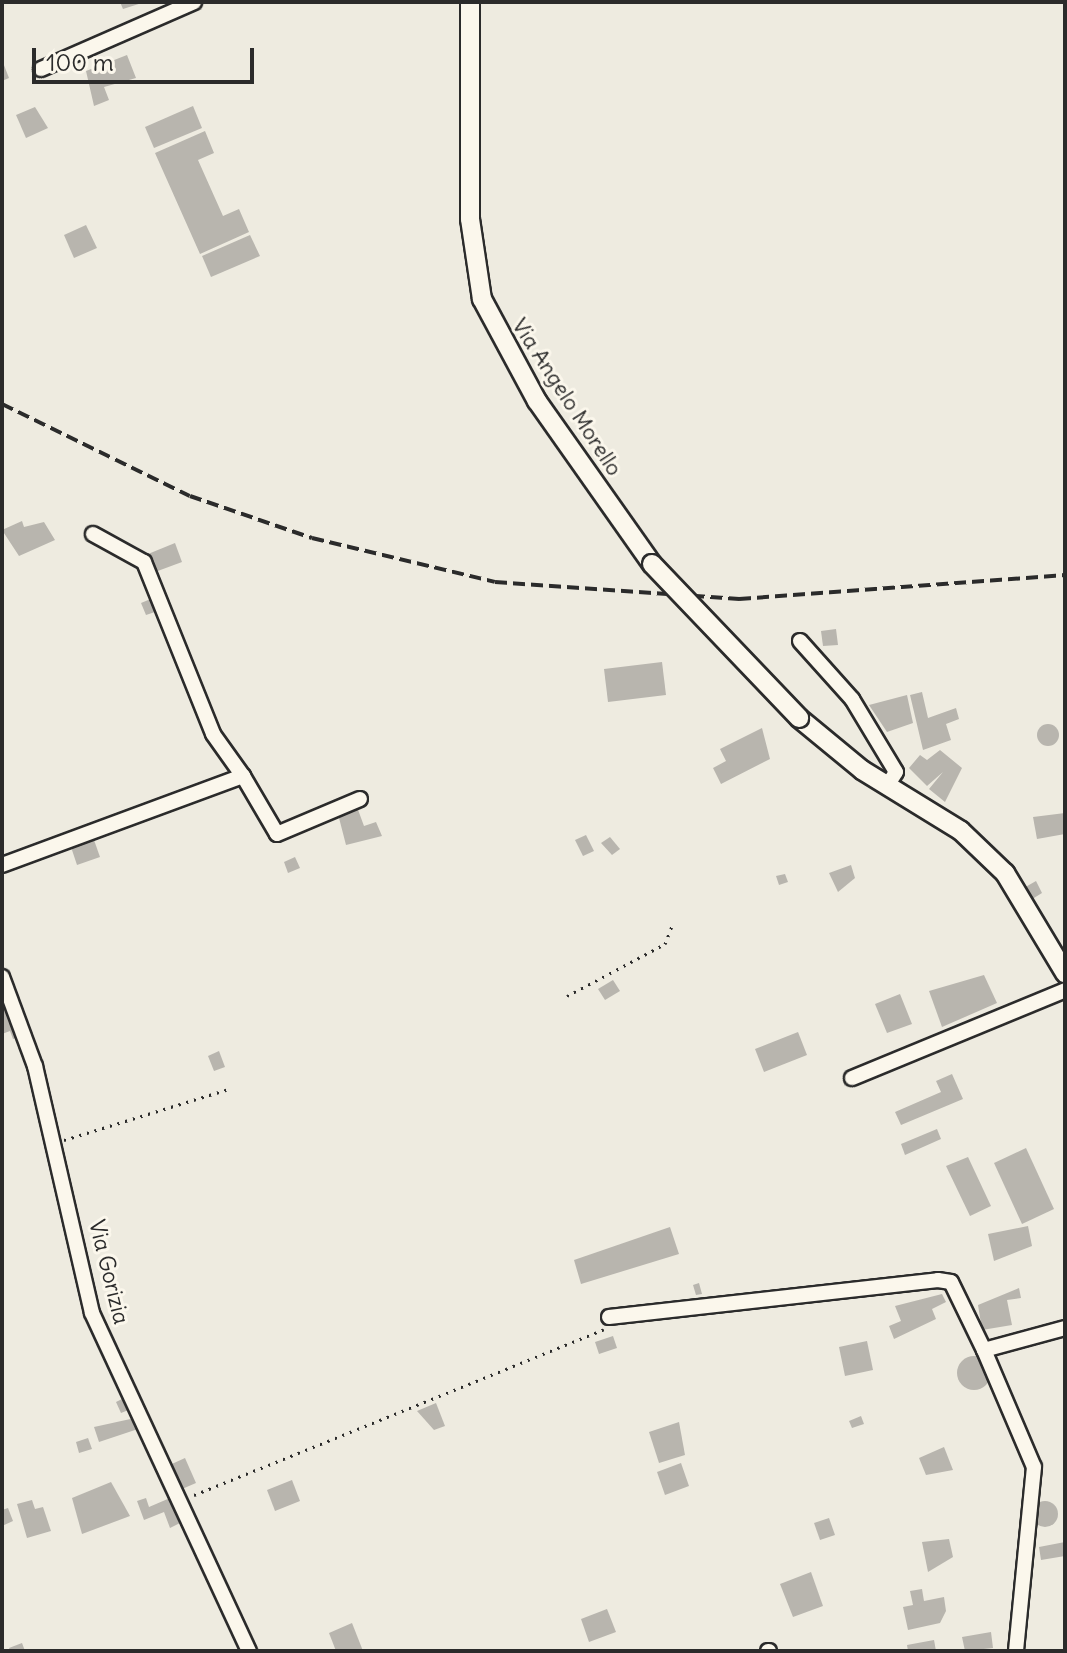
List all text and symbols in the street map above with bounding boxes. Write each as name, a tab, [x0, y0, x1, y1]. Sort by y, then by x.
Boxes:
scale bar	[36, 32, 258, 82]
text: 100 m	[46, 47, 114, 77]
street label: Via Angelo Morello	[506, 313, 628, 481]
street label: Via Gorizia	[83, 1217, 135, 1327]

